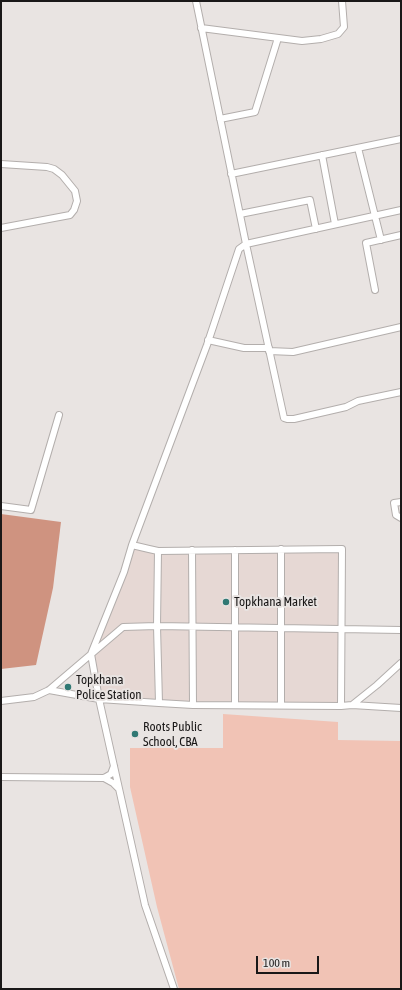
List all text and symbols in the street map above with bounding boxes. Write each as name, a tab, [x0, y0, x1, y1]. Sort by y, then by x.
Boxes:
place label: Topkhana Market	[234, 594, 317, 610]
marker: Topkhana Market	[221, 597, 231, 607]
place label: Topkhana Police Station	[76, 672, 142, 703]
marker: Topkhana Police Station	[63, 682, 73, 692]
place label: Roots Public School, CBA	[143, 719, 202, 750]
marker: Roots Public School, CBA	[130, 729, 140, 739]
scale bar	[258, 948, 321, 974]
text: 100 m	[263, 956, 290, 970]

